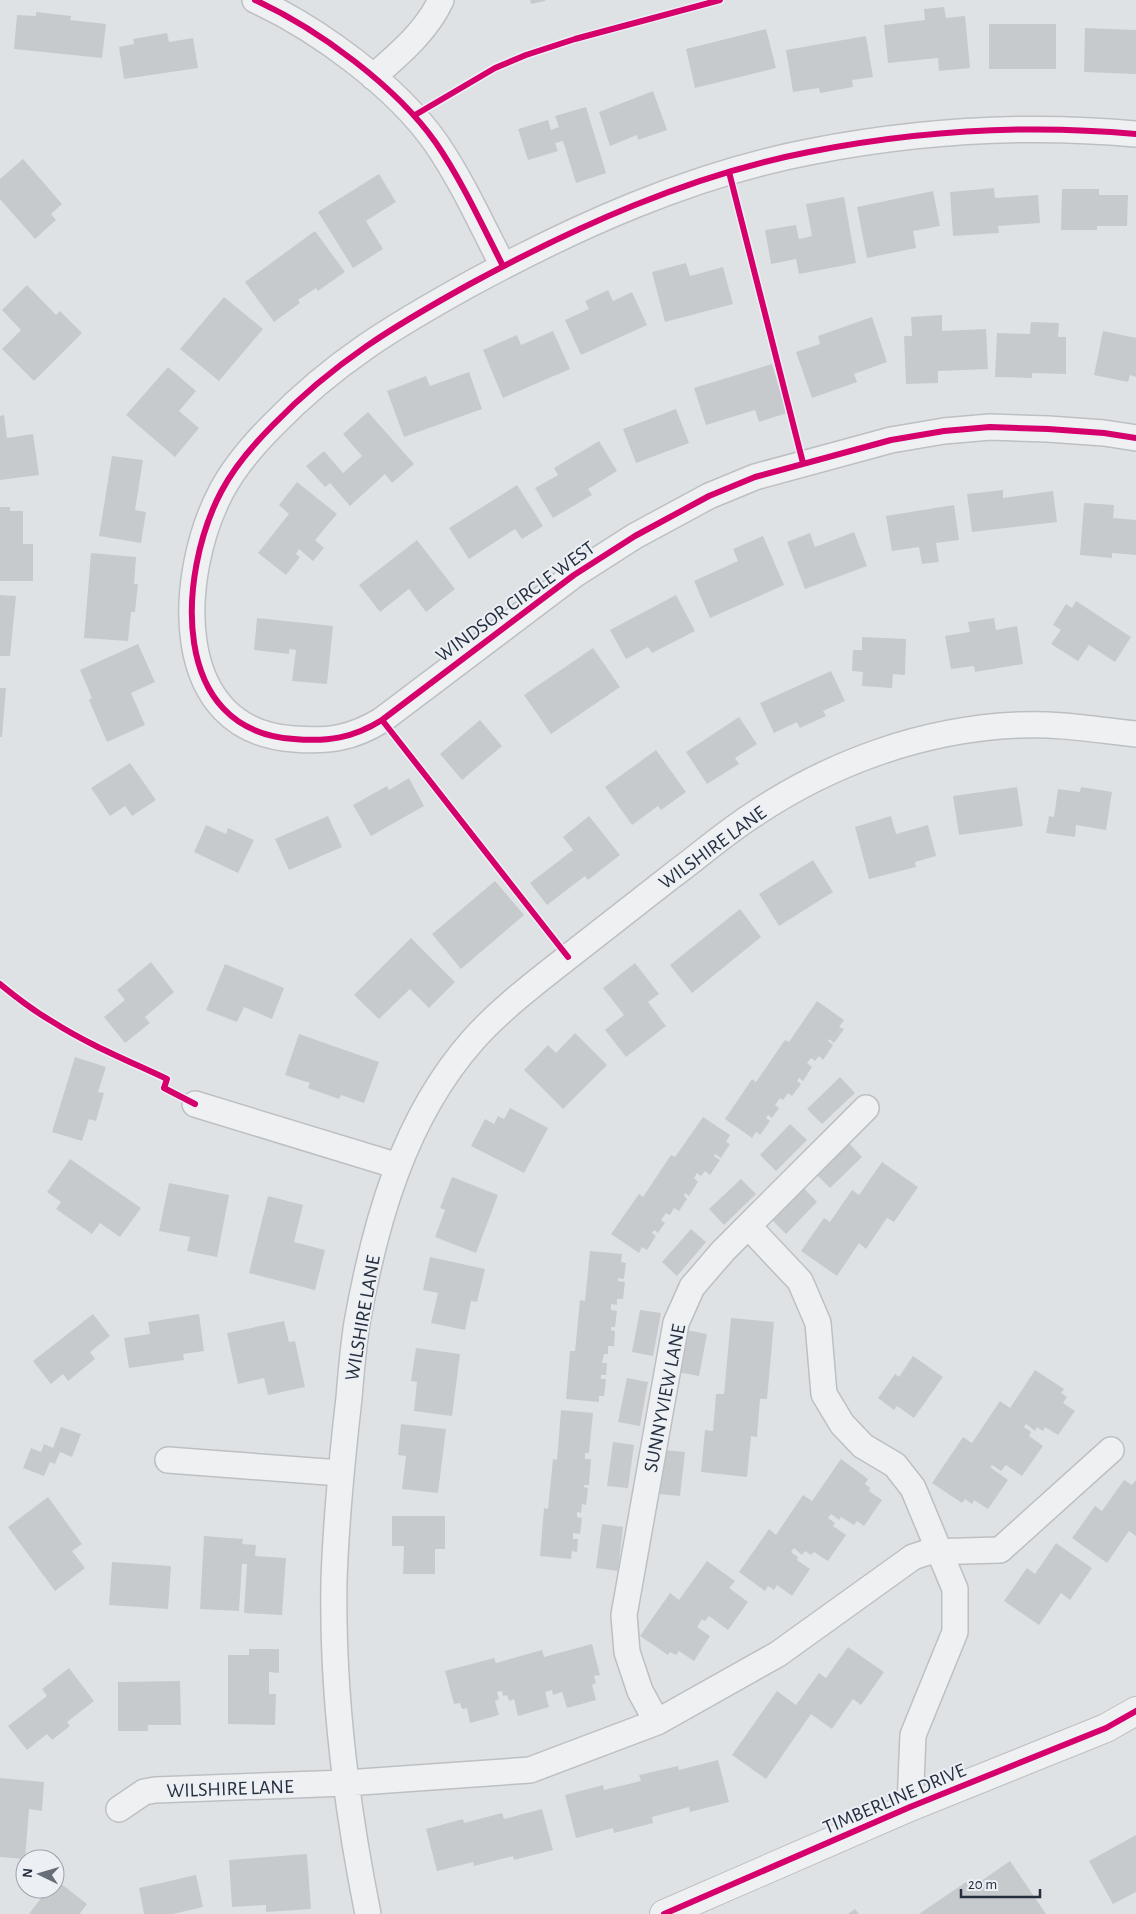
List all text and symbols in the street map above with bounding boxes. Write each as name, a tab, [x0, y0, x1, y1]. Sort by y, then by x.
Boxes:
street label: WINDSOR CIRCLE WEST	[432, 537, 599, 666]
street label: WILSHIRE LANE	[655, 802, 770, 893]
street label: WILSHIRE LANE	[342, 1253, 384, 1383]
street label: SUNNYVIEW LANE	[641, 1322, 689, 1474]
street label: TIMBERLINE DRIVE	[820, 1760, 969, 1838]
street label: WILSHIRE LANE	[166, 1777, 294, 1801]
north arrow	[15, 1849, 65, 1899]
scale bar	[961, 1866, 1040, 1898]
text: N	[21, 1867, 35, 1878]
text: 20 m	[968, 1877, 997, 1892]

